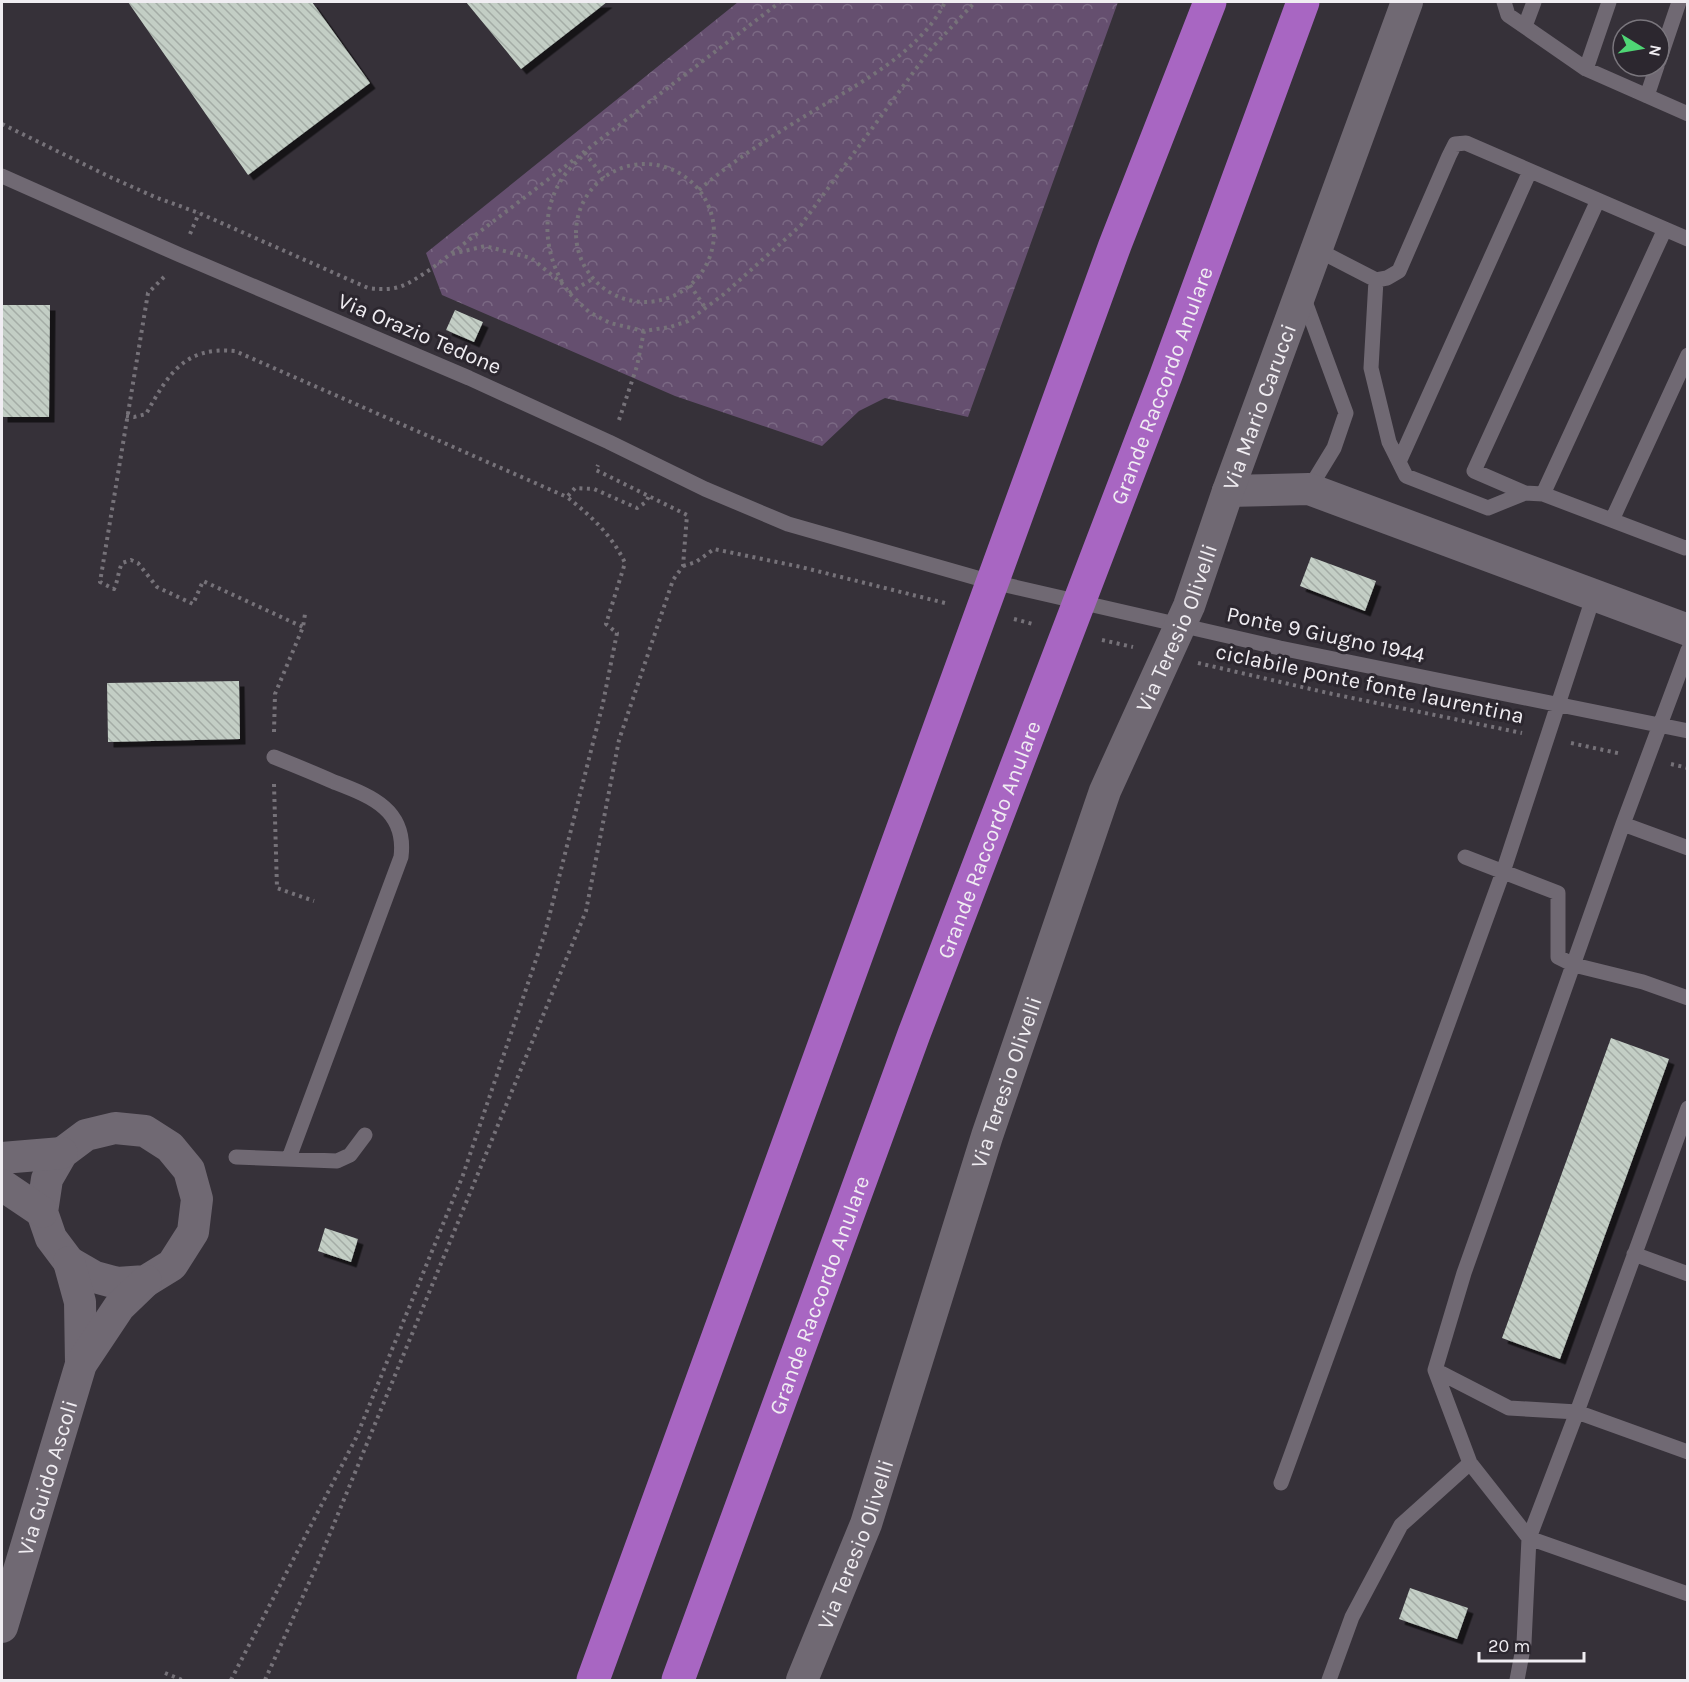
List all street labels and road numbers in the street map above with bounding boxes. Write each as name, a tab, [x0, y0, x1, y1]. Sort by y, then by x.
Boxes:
street label: Grande Raccordo Anulare	[1106, 263, 1219, 509]
street label: Via Orazio Tedone	[334, 288, 505, 380]
street label: Via Mario Carucci	[1217, 320, 1302, 494]
street label: Via Teresio Olivelli	[1131, 541, 1223, 716]
street label: Ponte 9 Giugno 1944	[1224, 601, 1427, 669]
street label: ciclabile ponte fonte laurentina	[1213, 639, 1526, 729]
street label: Grande Raccordo Anulare	[932, 717, 1047, 962]
street label: Via Teresio Olivelli	[966, 993, 1048, 1172]
street label: Grande Raccordo Anulare	[764, 1172, 875, 1418]
street label: Via Guido Ascoli	[12, 1397, 83, 1559]
street label: Via Teresio Olivelli	[812, 1456, 899, 1633]

